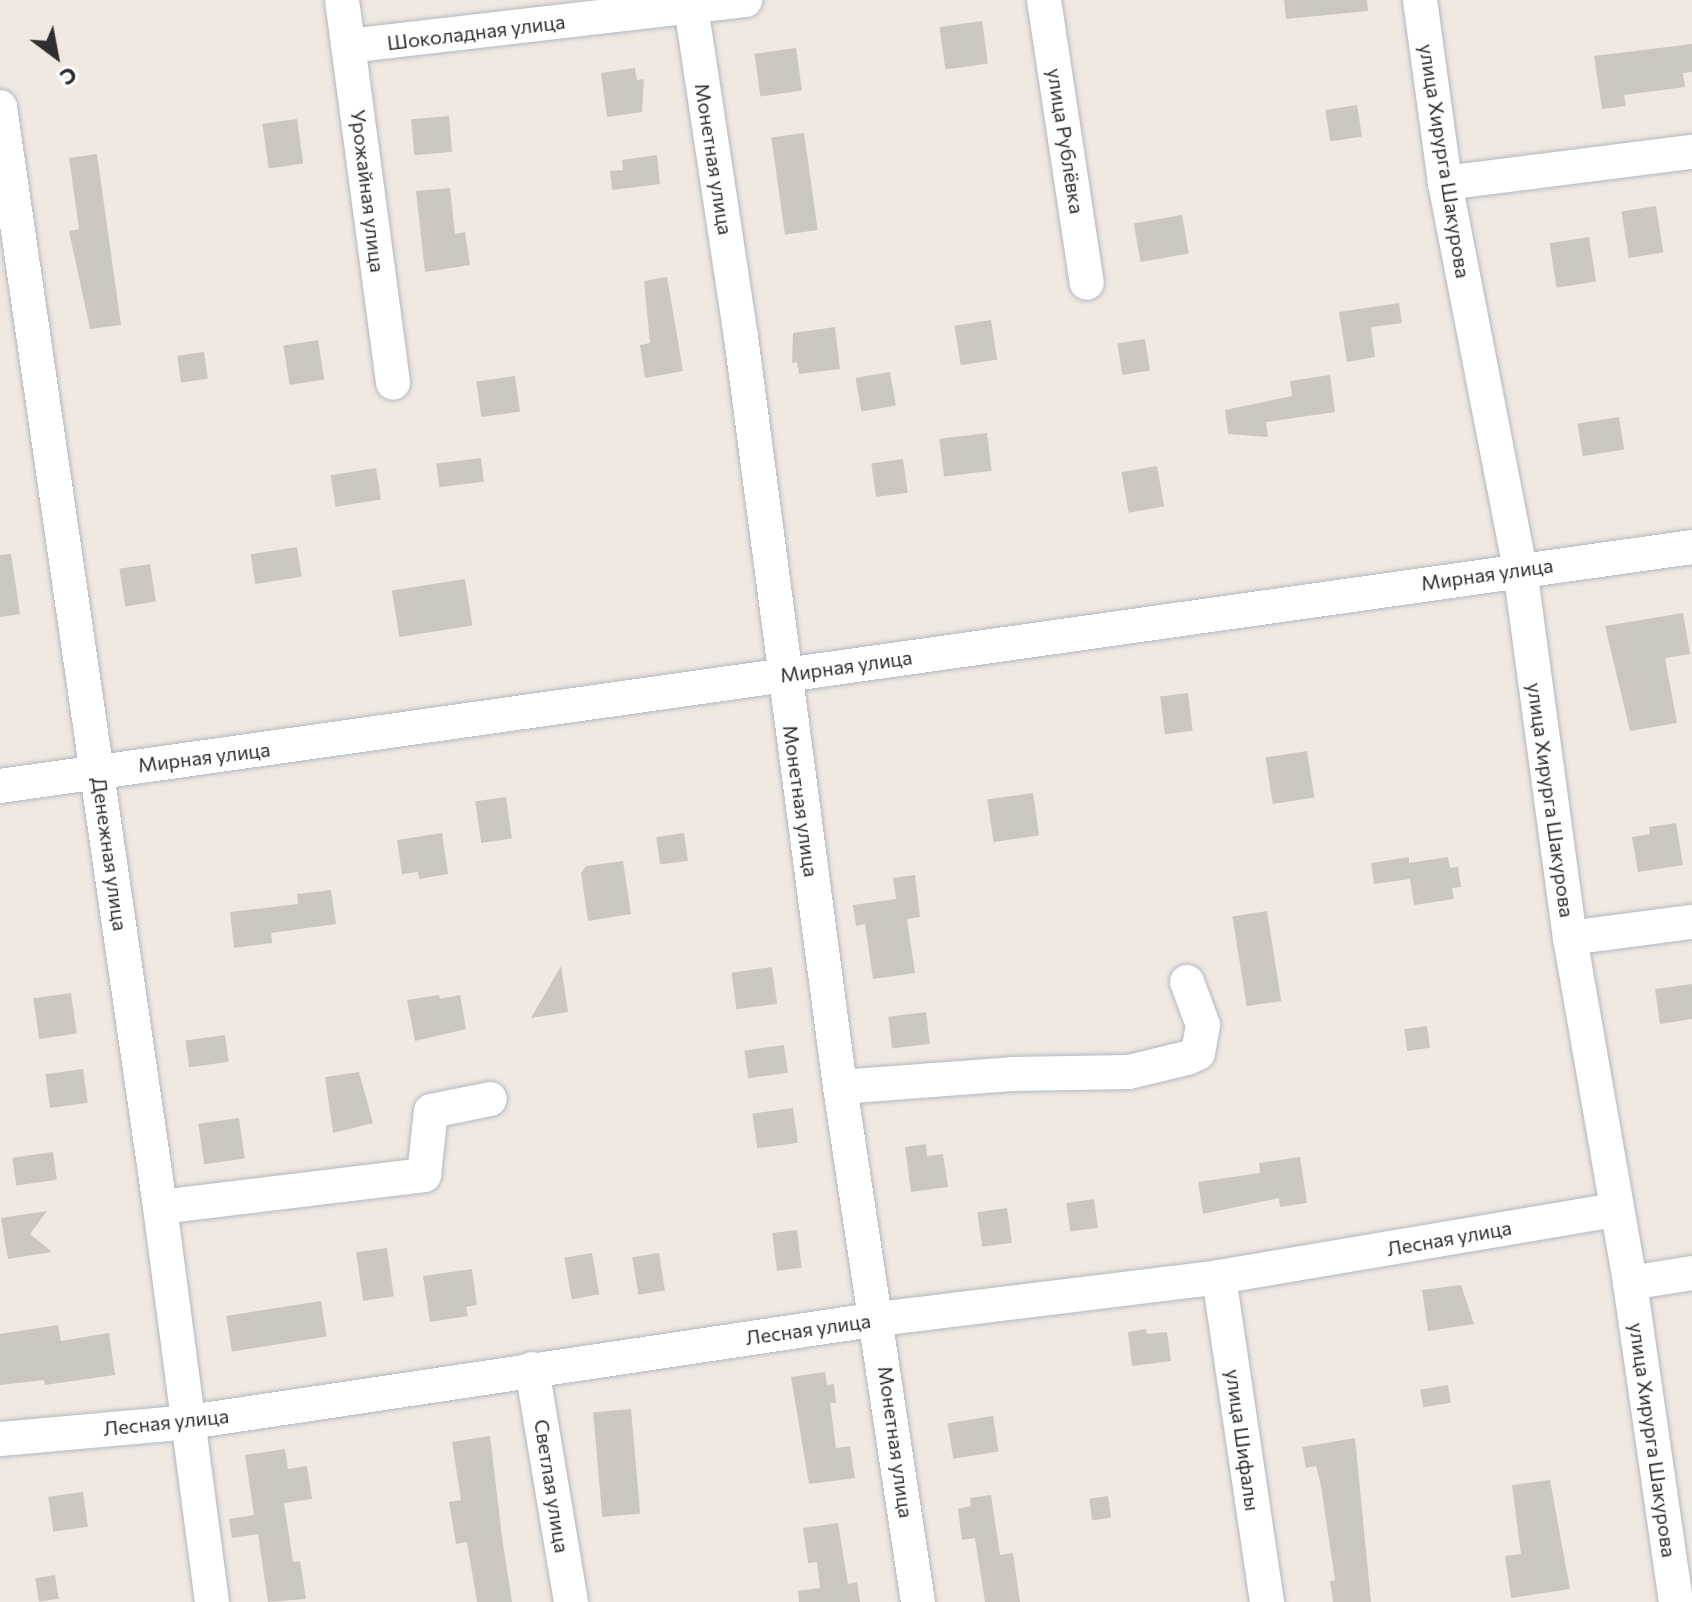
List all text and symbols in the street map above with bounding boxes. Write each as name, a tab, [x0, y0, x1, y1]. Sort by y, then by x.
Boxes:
street label: Шоколадная улица	[386, 9, 566, 55]
north arrow	[16, 16, 96, 96]
street label: улица Хирурга Шакурова	[1415, 42, 1475, 280]
text: С	[55, 61, 83, 92]
street label: улица Рублёвка	[1043, 66, 1089, 216]
street label: Монетная улица	[690, 81, 738, 237]
street label: Урожайная улица	[346, 108, 390, 274]
street label: Мирная улица	[1419, 553, 1555, 595]
street label: Мирная улица	[778, 645, 914, 687]
street label: улица Хирурга Шакурова	[1523, 681, 1579, 919]
street label: Монетная улица	[778, 723, 824, 879]
street label: Мирная улица	[136, 737, 272, 777]
street label: Денежная улица	[87, 776, 133, 932]
street label: Лесная улица	[1385, 1215, 1513, 1261]
street label: Лесная улица	[744, 1308, 872, 1350]
street label: улица Хирурга Шакурова	[1625, 1321, 1681, 1559]
street label: Монетная улица	[873, 1364, 919, 1520]
street label: улица Шифалы	[1221, 1367, 1265, 1513]
street label: Лесная улица	[102, 1403, 230, 1441]
street label: Светлая улица	[530, 1418, 574, 1554]

